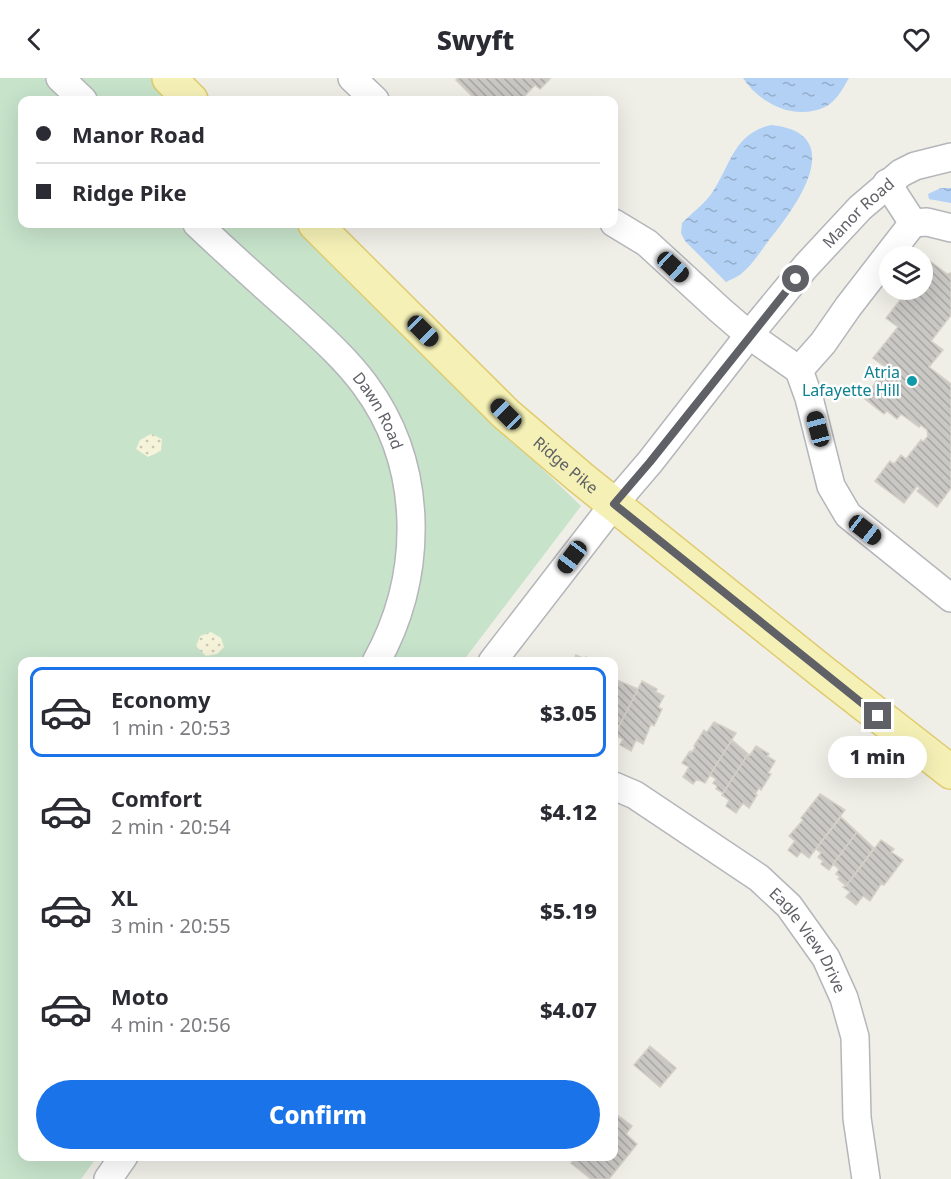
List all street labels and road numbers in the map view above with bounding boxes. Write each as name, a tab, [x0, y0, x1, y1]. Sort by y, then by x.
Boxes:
street label: Manor Road	[817, 173, 899, 253]
street label: Dawn Road	[348, 367, 409, 452]
street label: Ridge Pike	[529, 431, 603, 499]
street label: Eagle View Drive	[765, 882, 851, 996]

